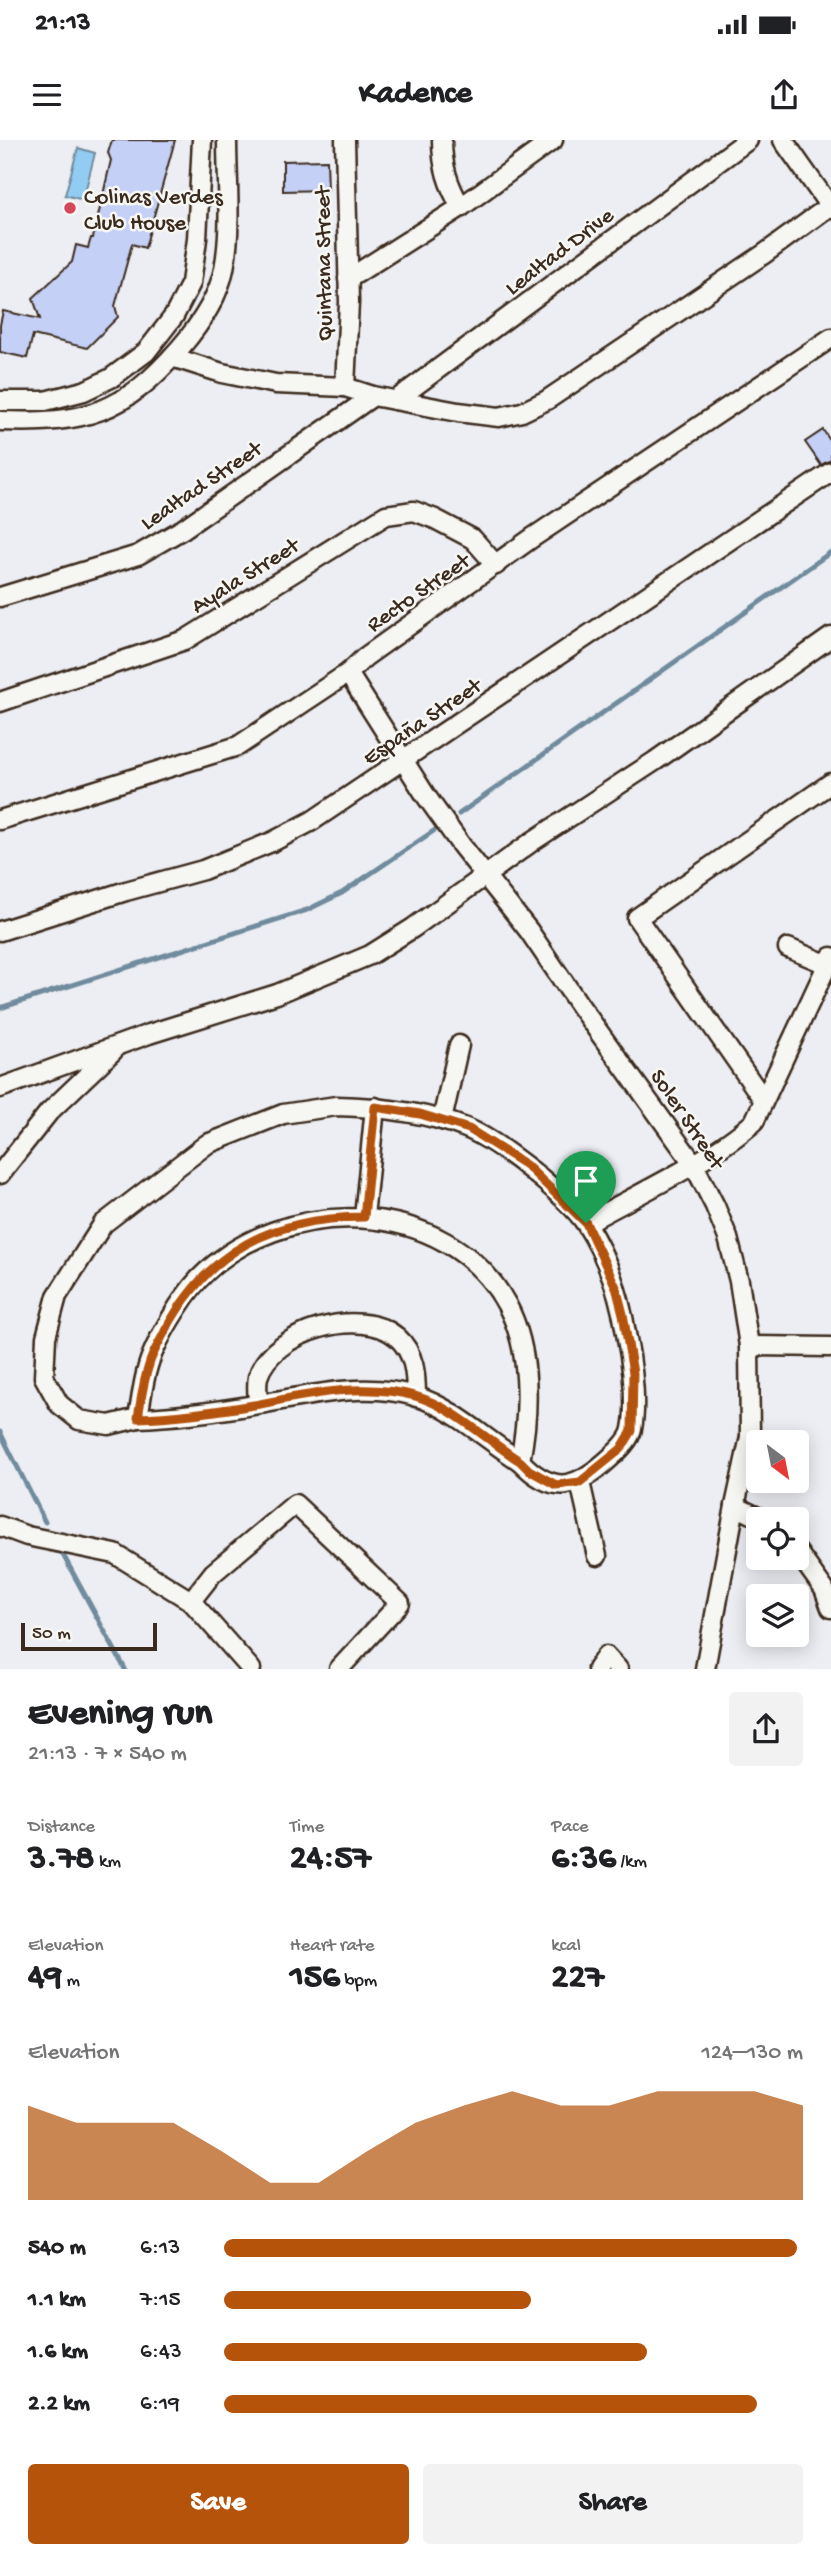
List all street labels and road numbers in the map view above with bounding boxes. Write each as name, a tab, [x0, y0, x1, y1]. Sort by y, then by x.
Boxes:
street label: Quintana Street	[311, 185, 340, 342]
street label: Lealtad Drive	[500, 202, 621, 302]
street label: Lealtad Street	[136, 436, 269, 537]
street label: Ayala Street	[187, 532, 306, 621]
street label: Recto Street	[362, 548, 477, 639]
street label: España Street	[358, 672, 489, 773]
street label: Soler Street	[643, 1065, 730, 1176]

